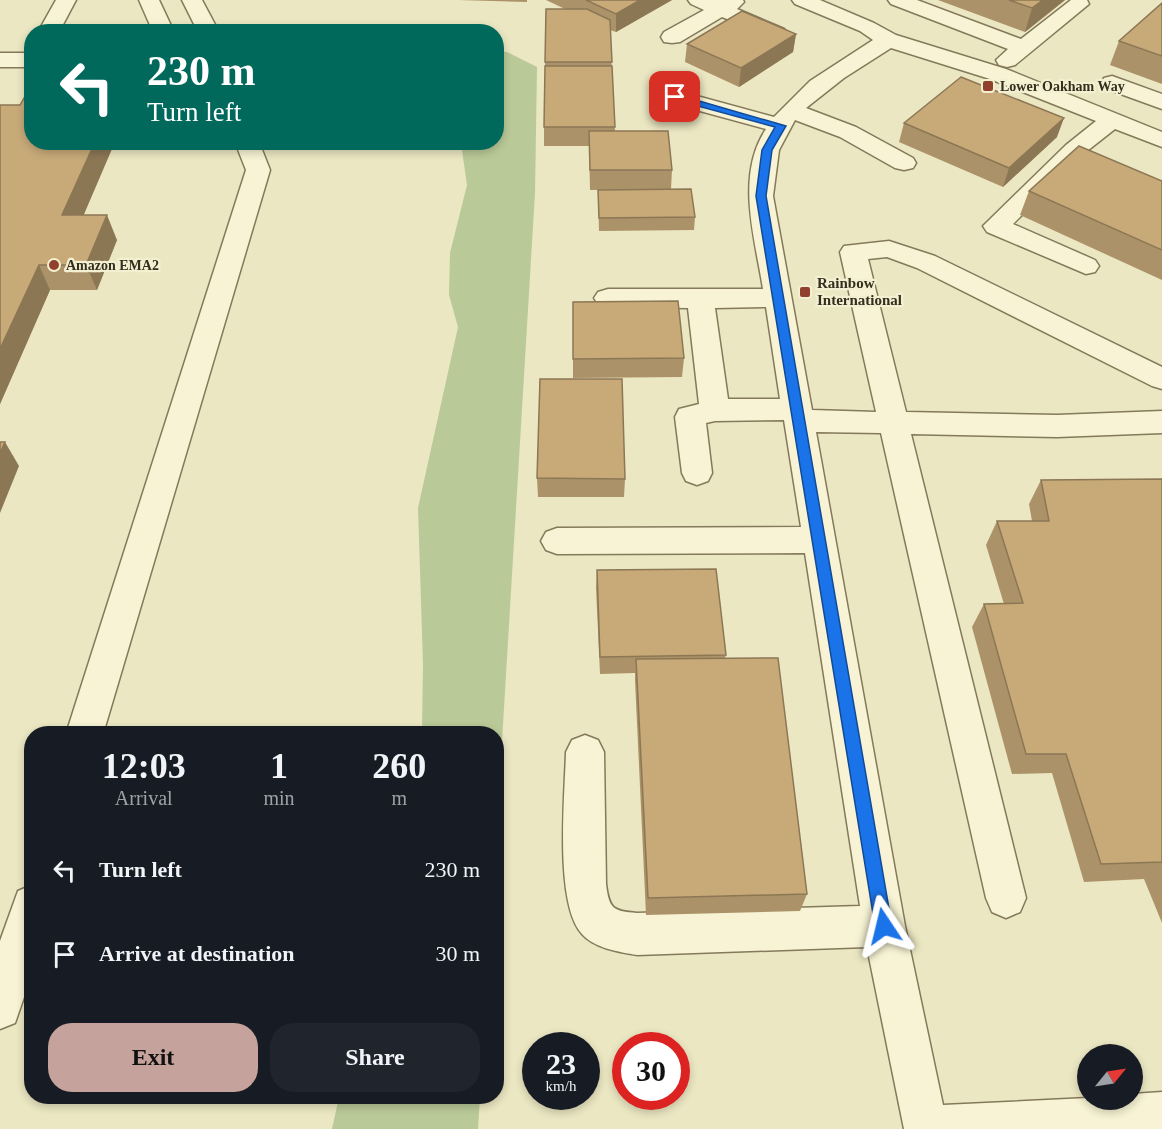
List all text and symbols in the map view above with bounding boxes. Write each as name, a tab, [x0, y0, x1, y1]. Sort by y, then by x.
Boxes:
icon: left	[48, 48, 126, 126]
text: 230 m	[147, 48, 256, 94]
pin	[649, 71, 700, 122]
marker: Lower Oakham Way	[981, 79, 995, 93]
place label: Lower Oakham Way	[1000, 79, 1125, 94]
icon: arrive	[658, 80, 691, 113]
text: Turn left	[147, 97, 241, 127]
marker: Amazon EMA2	[47, 258, 61, 272]
place label: Amazon EMA2	[66, 258, 159, 273]
place label: Rainbow International	[817, 275, 902, 308]
marker: Rainbow International	[798, 285, 812, 299]
text: 12:03	[102, 746, 186, 786]
text: 1	[270, 746, 288, 786]
text: 260	[372, 746, 426, 786]
text: Arrival	[115, 787, 173, 809]
text: min	[263, 787, 295, 809]
text: m	[392, 787, 407, 809]
icon: left	[48, 854, 81, 887]
text: Turn left	[99, 857, 182, 882]
text: 230 m	[424, 857, 480, 882]
position arrow	[852, 894, 916, 958]
icon: arrive	[48, 938, 81, 971]
text: Arrive at destination	[99, 941, 295, 966]
text: 30 m	[435, 941, 480, 966]
button: Exit	[48, 1023, 258, 1092]
button: Share	[270, 1023, 480, 1092]
speed limit sign: 30	[612, 1032, 690, 1110]
north arrow	[1077, 1044, 1143, 1110]
map controls	[1077, 1044, 1143, 1110]
text: 23	[546, 1047, 576, 1080]
text: km/h	[546, 1078, 576, 1094]

